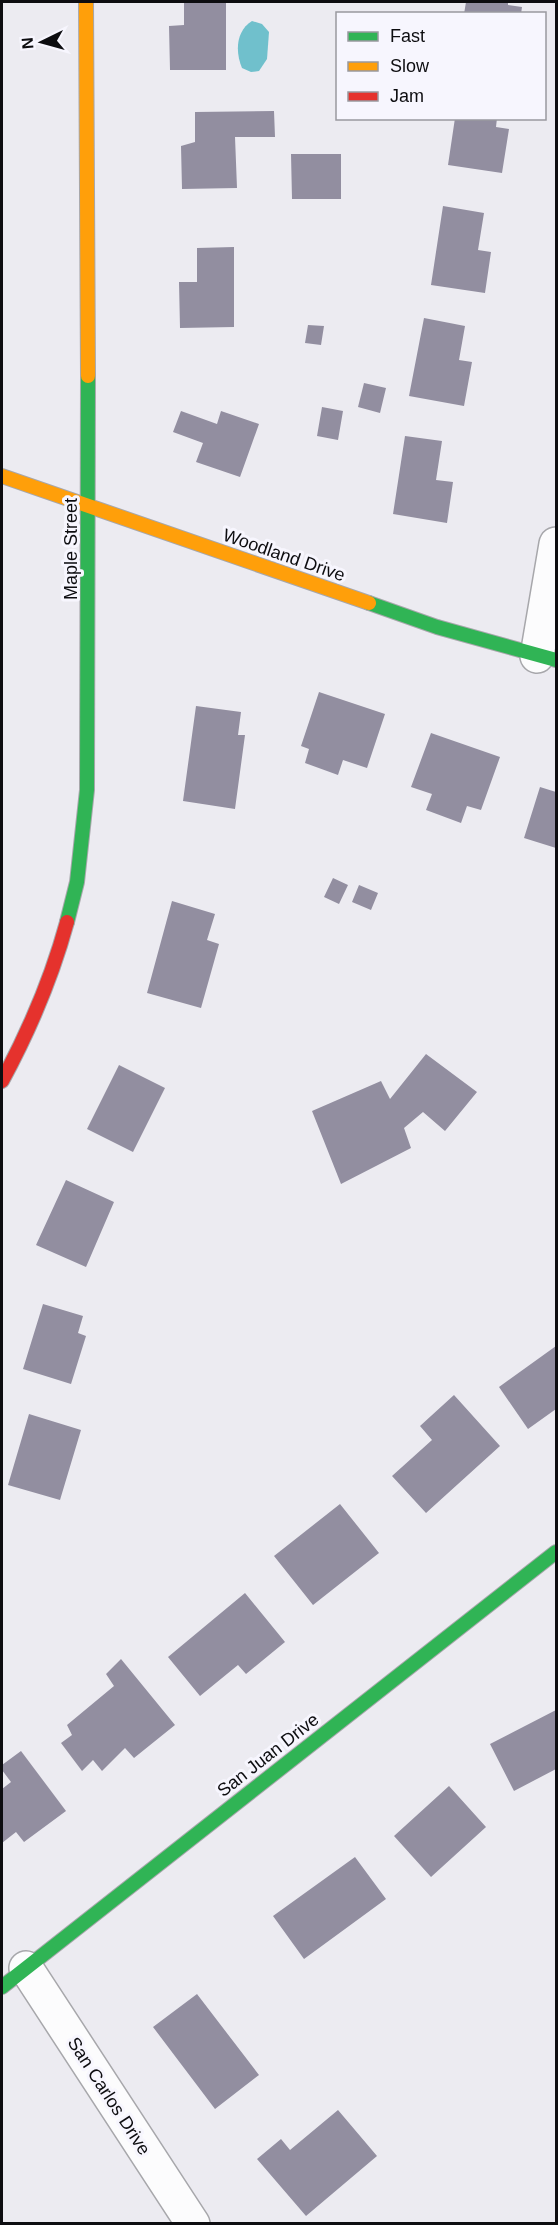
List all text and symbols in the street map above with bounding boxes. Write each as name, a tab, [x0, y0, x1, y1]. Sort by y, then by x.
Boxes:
north arrow	[12, 12, 72, 72]
legend	[336, 12, 546, 120]
text: Fast	[390, 26, 425, 46]
text: N	[19, 37, 37, 50]
text: Slow	[390, 56, 430, 76]
text: Jam	[390, 86, 424, 106]
street label: Maple Street	[61, 498, 81, 600]
street label: Woodland Drive	[220, 525, 348, 585]
street label: San Juan Drive	[213, 1709, 323, 1801]
street label: San Carlos Drive	[64, 2034, 154, 2158]

